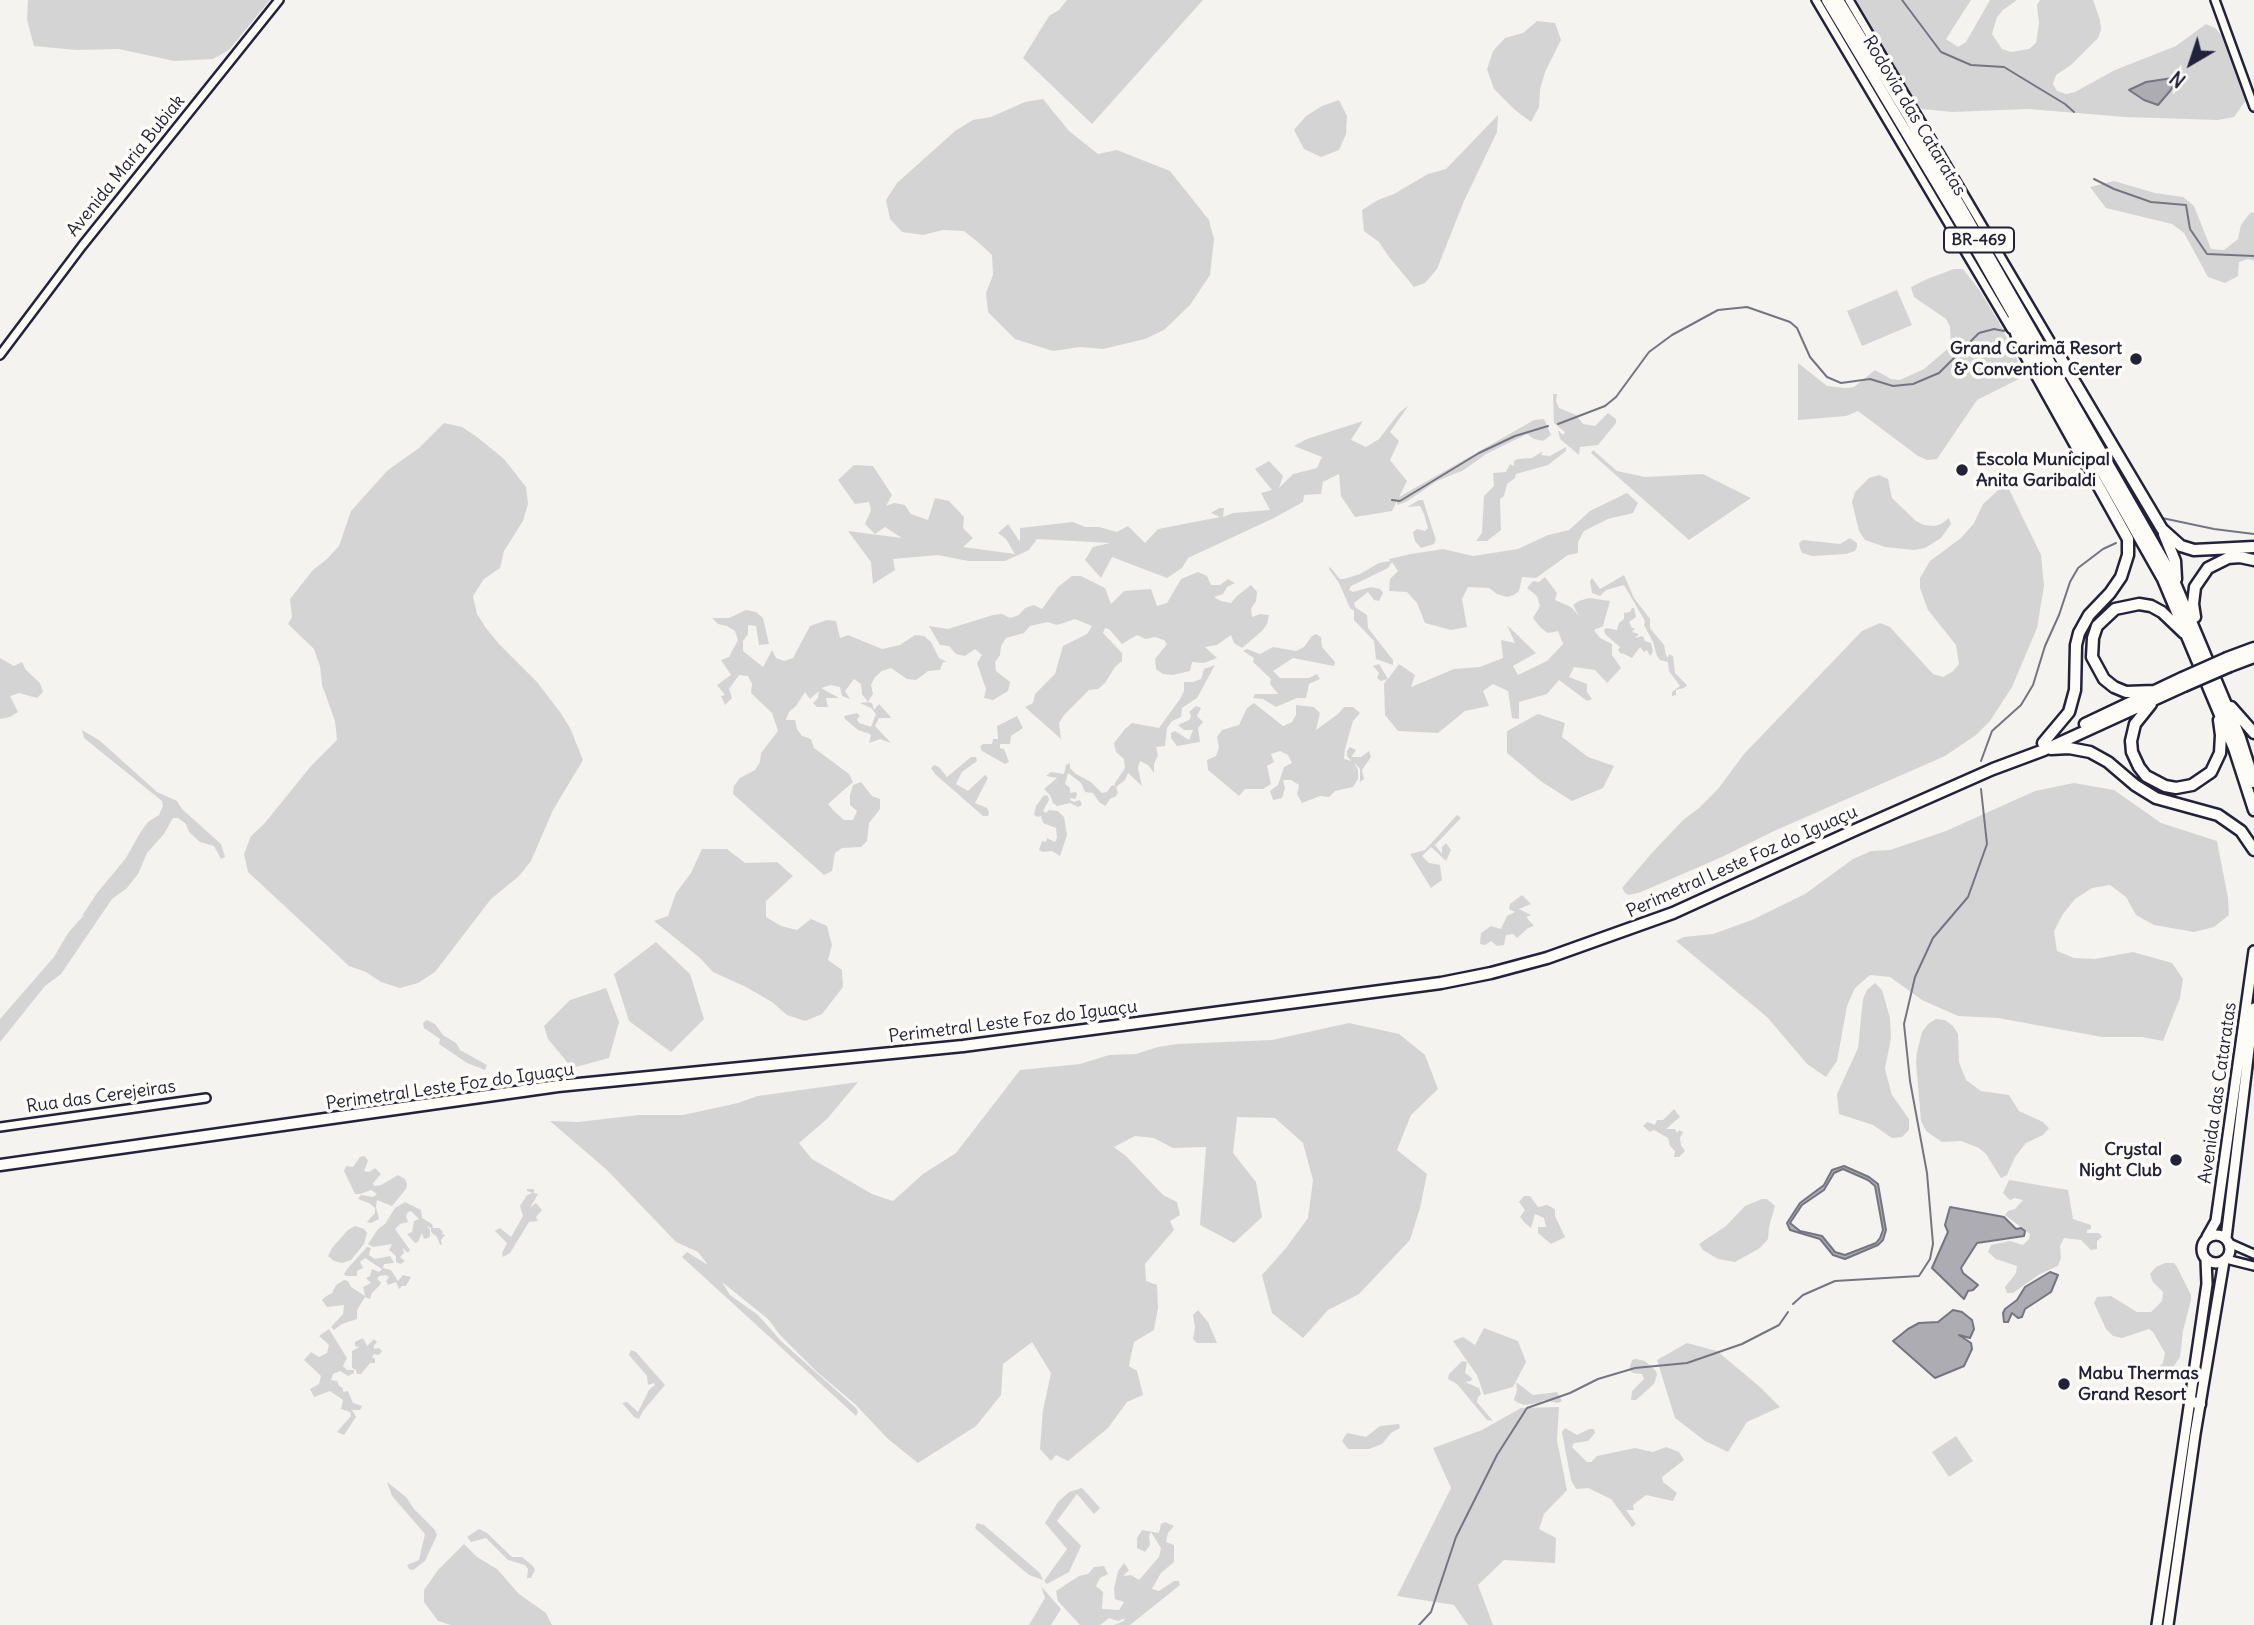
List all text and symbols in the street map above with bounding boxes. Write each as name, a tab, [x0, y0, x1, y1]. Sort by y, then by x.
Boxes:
north arrow	[2156, 28, 2226, 98]
street label: Rodovía das Cataratas	[1858, 32, 1970, 200]
text: N	[2165, 66, 2190, 93]
street label: Avenida Maria Bubiak	[62, 91, 190, 241]
road number: BR-469	[1944, 228, 2014, 252]
place label: Grand Carimã Resort & Convention Center	[1950, 338, 2122, 380]
marker: Grand Carimã Resort & Convention Center	[2128, 351, 2144, 367]
place label: Escola Municipal Anita Garibaldi	[1976, 449, 2110, 491]
marker: Escola Municipal Anita Garibaldi	[1954, 462, 1970, 478]
street label: Perimetral Leste Foz do Iguaçu	[1623, 801, 1861, 923]
street label: Perimetral Leste Foz do Iguaçu	[887, 996, 1139, 1048]
street label: Avenida das Cataratas	[2195, 1001, 2241, 1185]
street label: Perimetral Leste Foz do Iguaçu	[324, 1059, 576, 1115]
street label: Rua das Cerejeiras	[25, 1076, 177, 1118]
place label: Crystal Night Club	[2079, 1139, 2162, 1182]
marker: Crystal Night Club	[2168, 1152, 2184, 1168]
place label: Mabu Thermas Grand Resort	[2078, 1363, 2199, 1406]
marker: Mabu Thermas Grand Resort	[2056, 1376, 2072, 1392]

